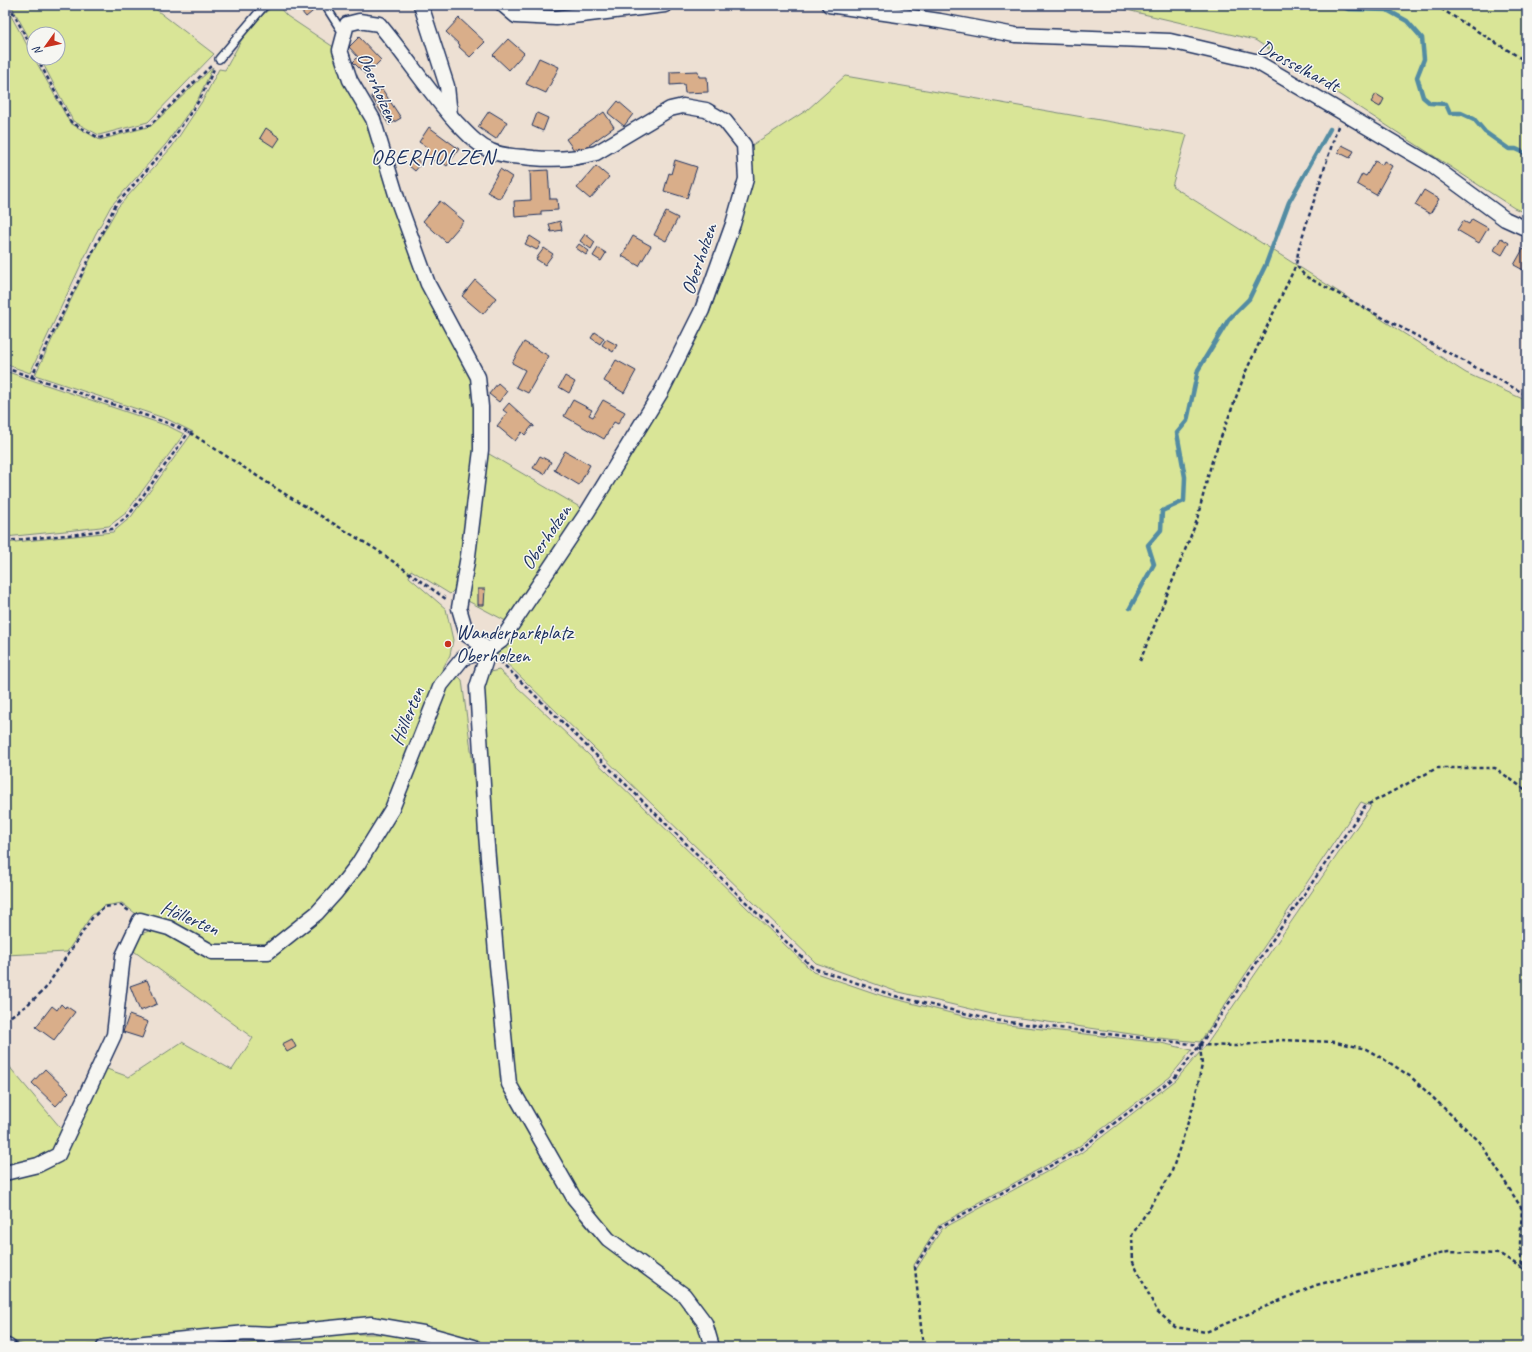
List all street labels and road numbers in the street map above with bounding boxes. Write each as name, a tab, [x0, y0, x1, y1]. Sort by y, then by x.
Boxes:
street label: Drosselhardt	[1254, 34, 1346, 99]
street label: Oberholzen	[352, 48, 405, 127]
street label: Oberholzen	[675, 219, 723, 298]
street label: Oberholzen	[515, 499, 578, 575]
street label: Höllerten	[384, 682, 430, 749]
street label: Höllerten	[157, 895, 224, 942]

